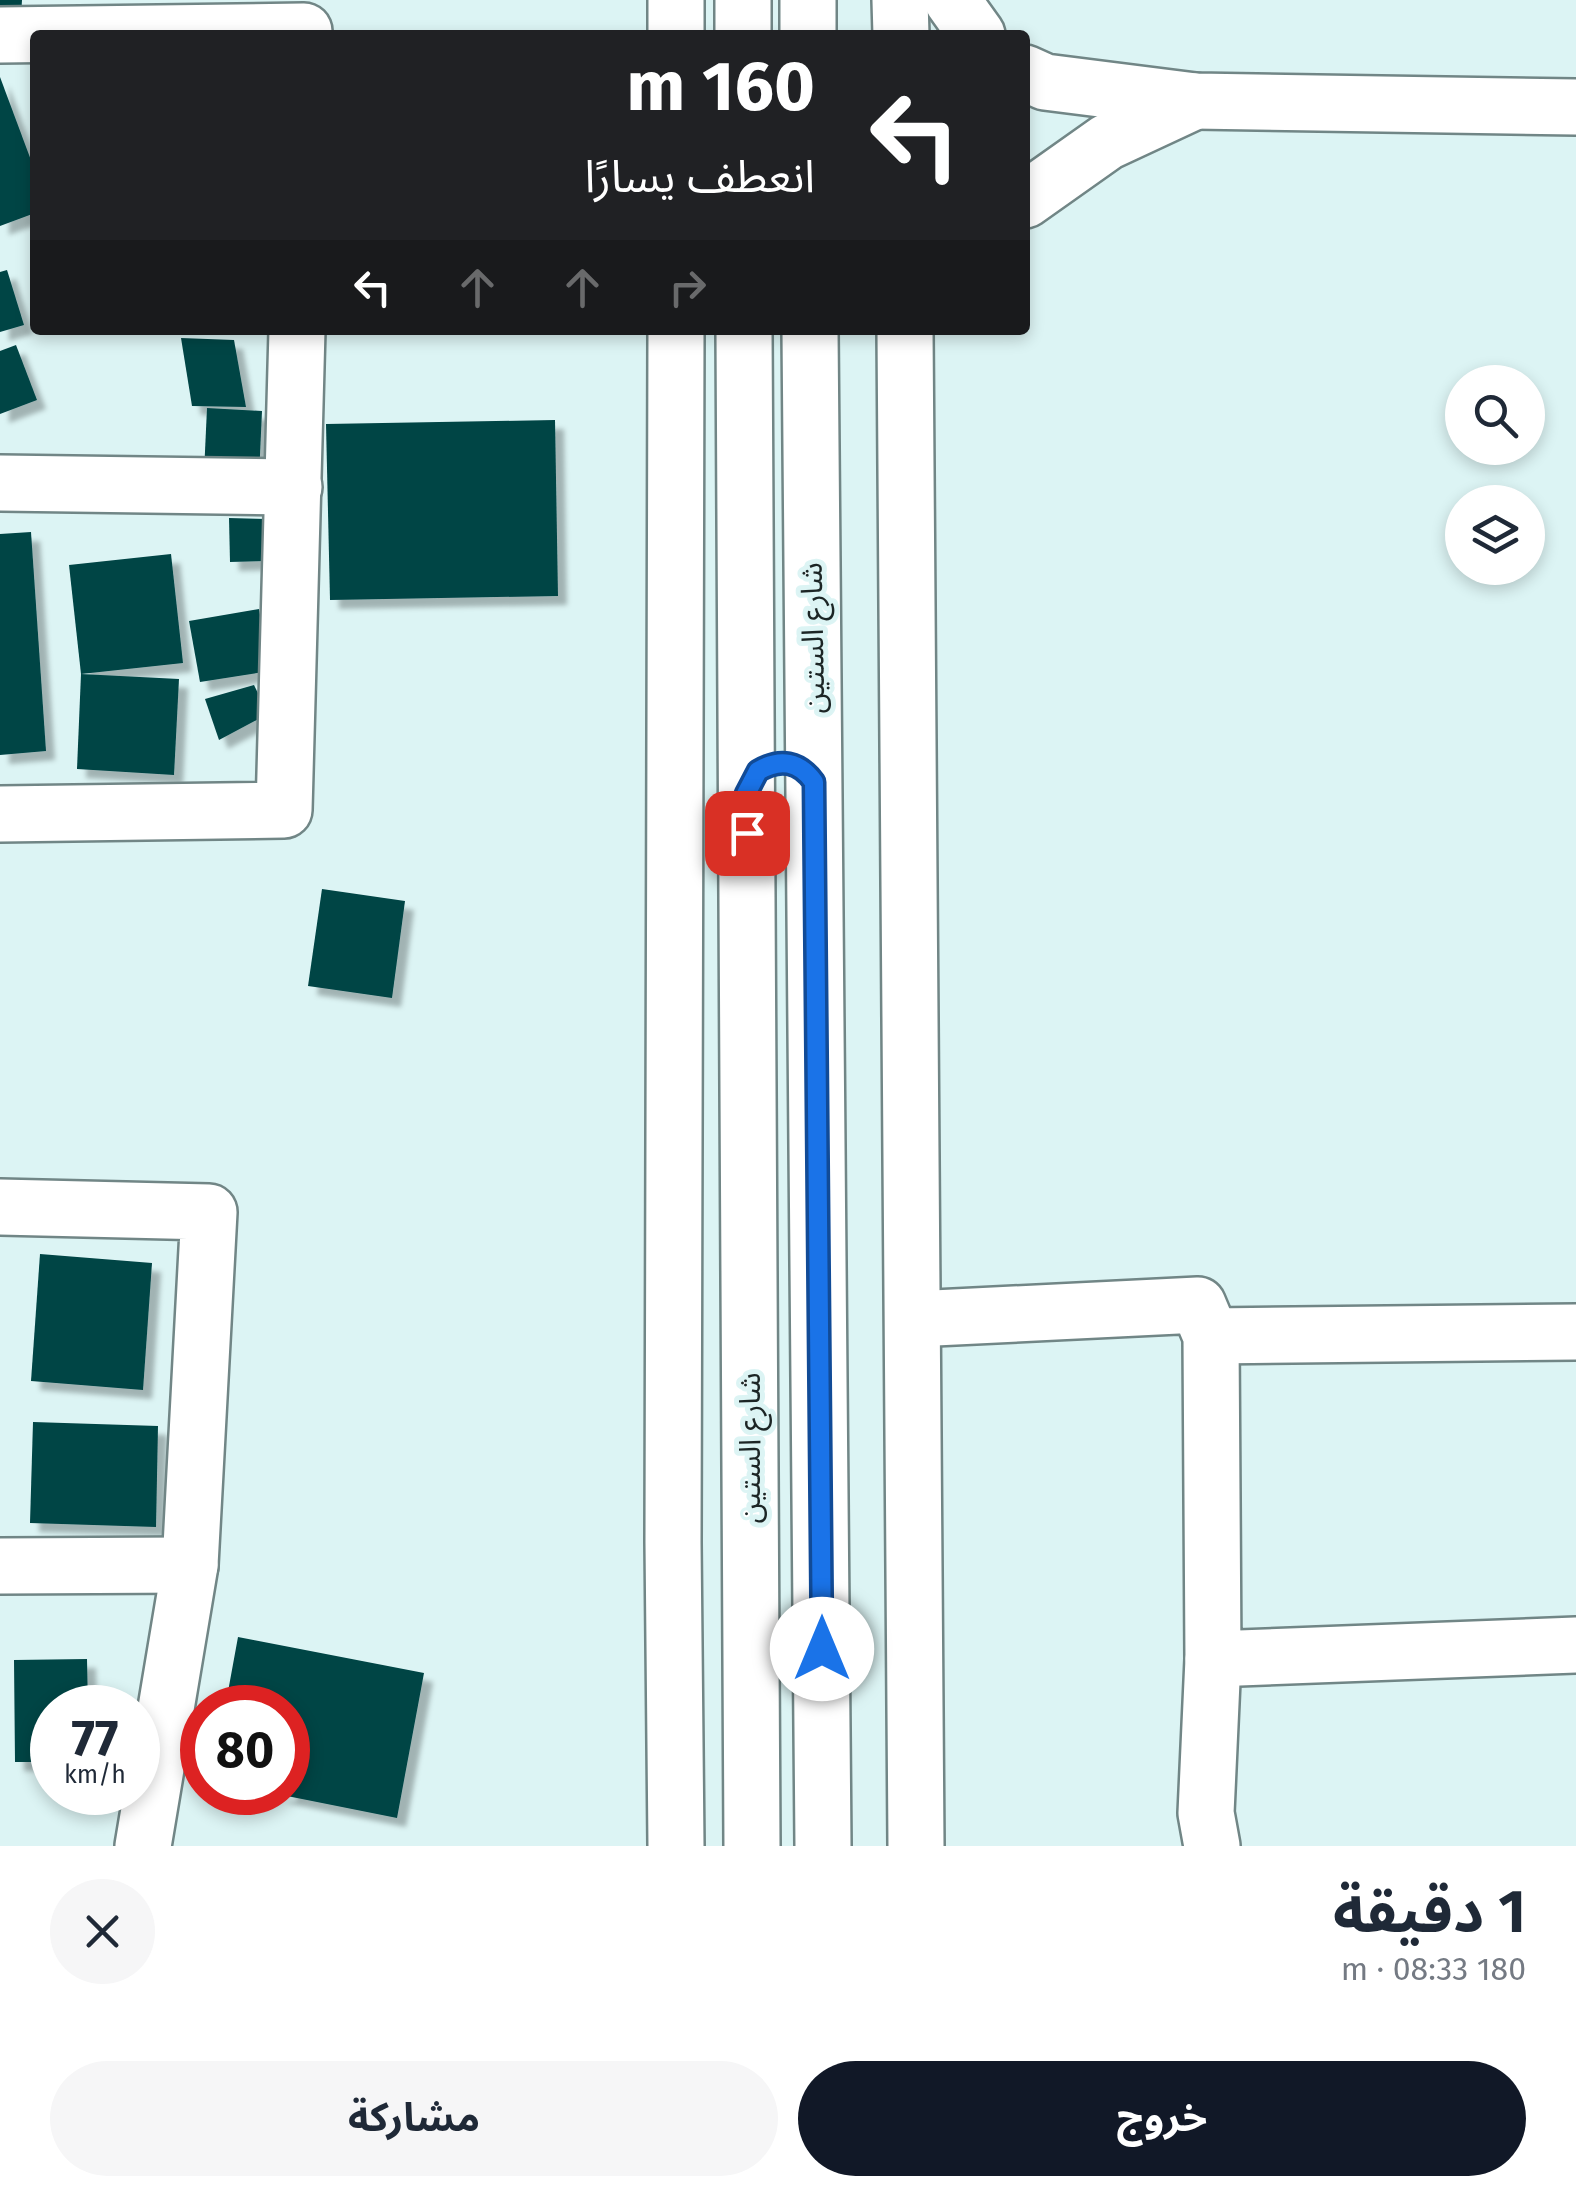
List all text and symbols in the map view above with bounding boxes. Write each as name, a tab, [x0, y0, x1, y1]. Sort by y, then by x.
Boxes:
text: 160 m	[626, 45, 815, 129]
icon: left	[850, 70, 980, 200]
text: انعطف يسارًا	[585, 150, 815, 204]
icon: left	[345, 260, 400, 315]
icon: ahead	[450, 260, 505, 315]
icon: ahead	[555, 260, 610, 315]
icon: right	[660, 260, 715, 315]
map controls	[1445, 365, 1545, 585]
button: search	[1445, 365, 1545, 465]
button: layers	[1445, 485, 1545, 585]
street label: شارع الستين	[794, 562, 836, 714]
pin	[705, 791, 790, 876]
icon: arrive	[720, 806, 775, 861]
street label: شارع الستين	[732, 1372, 772, 1524]
position arrow	[770, 1597, 874, 1701]
speed limit sign: 80	[180, 1685, 310, 1815]
text: 77	[72, 1708, 118, 1768]
text: km/h	[64, 1760, 126, 1790]
text: 1 دقيقة	[1333, 1876, 1526, 1948]
button: close	[50, 1879, 155, 1984]
text: 180 m · 08:33	[1341, 1950, 1526, 1988]
button: مشاركة	[50, 2061, 778, 2176]
button: خروج	[798, 2061, 1526, 2176]

